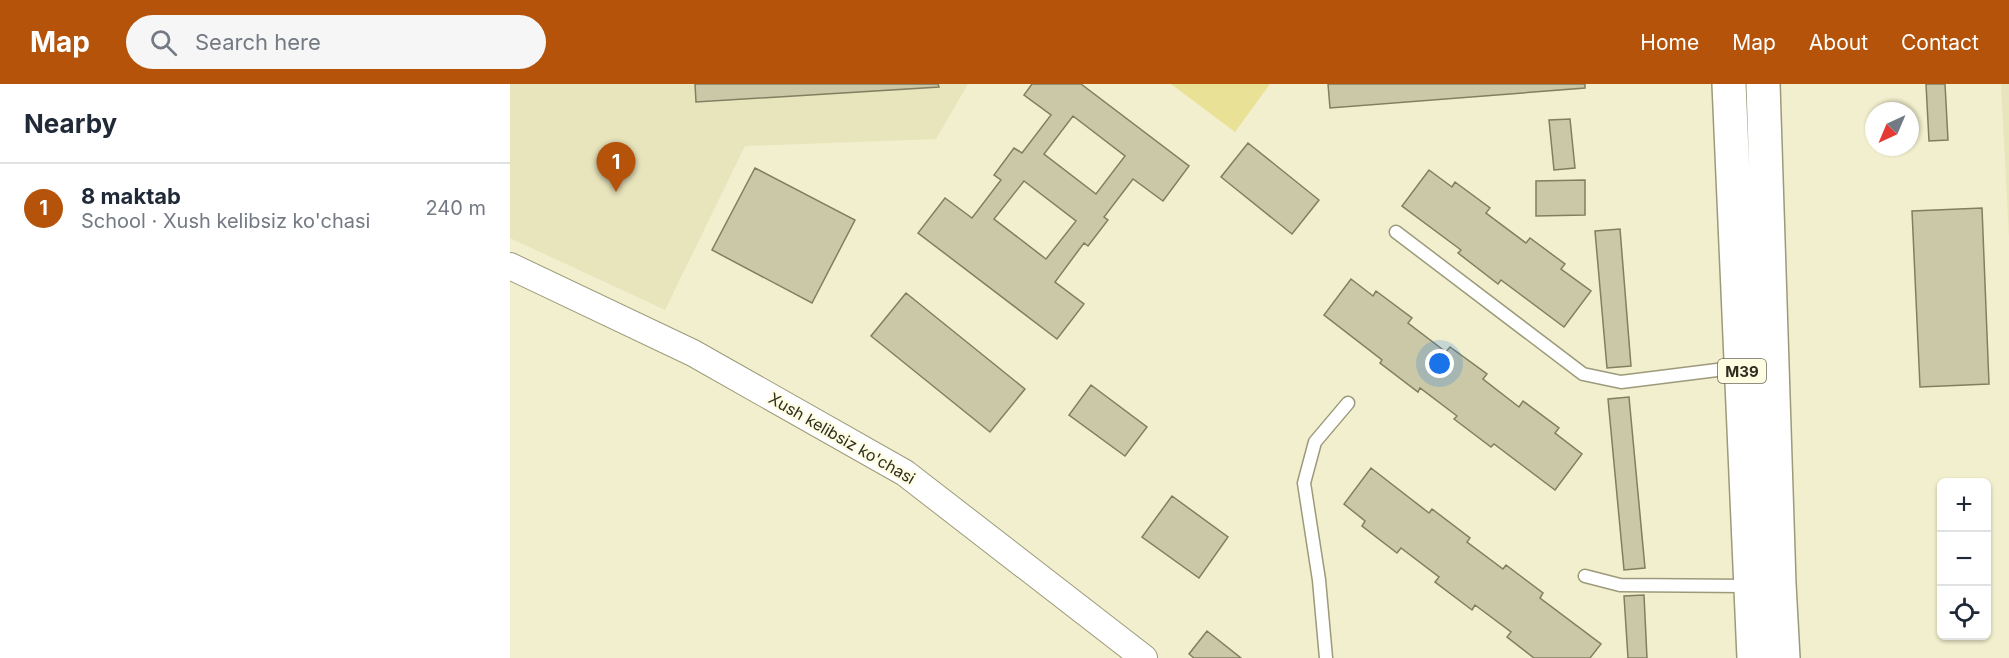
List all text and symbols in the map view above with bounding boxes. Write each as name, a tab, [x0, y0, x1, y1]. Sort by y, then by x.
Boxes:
search box	[126, 15, 546, 69]
text: Map	[30, 25, 90, 59]
icon: search	[147, 26, 180, 59]
text: Search here	[195, 29, 321, 55]
text: Home	[1640, 30, 1699, 55]
text: Map	[1732, 30, 1776, 55]
text: About	[1809, 30, 1868, 55]
text: Contact	[1901, 30, 1979, 55]
north arrow	[1865, 102, 1919, 156]
text: Nearby	[24, 108, 117, 139]
pin: 1	[596, 142, 636, 192]
text: 8 maktab	[81, 183, 181, 209]
text: 1	[39, 196, 48, 220]
text: 240 m	[425, 196, 486, 220]
text: School · Xush kelibsiz ko'chasi	[81, 209, 370, 233]
your location	[1425, 349, 1454, 378]
road number: M39	[1718, 359, 1766, 383]
street label: Xush kelibsiz ko'chasi	[765, 388, 919, 488]
map controls	[1937, 478, 1991, 640]
button: +	[1937, 478, 1991, 532]
button: −	[1937, 532, 1991, 586]
button: locate	[1937, 586, 1991, 640]

